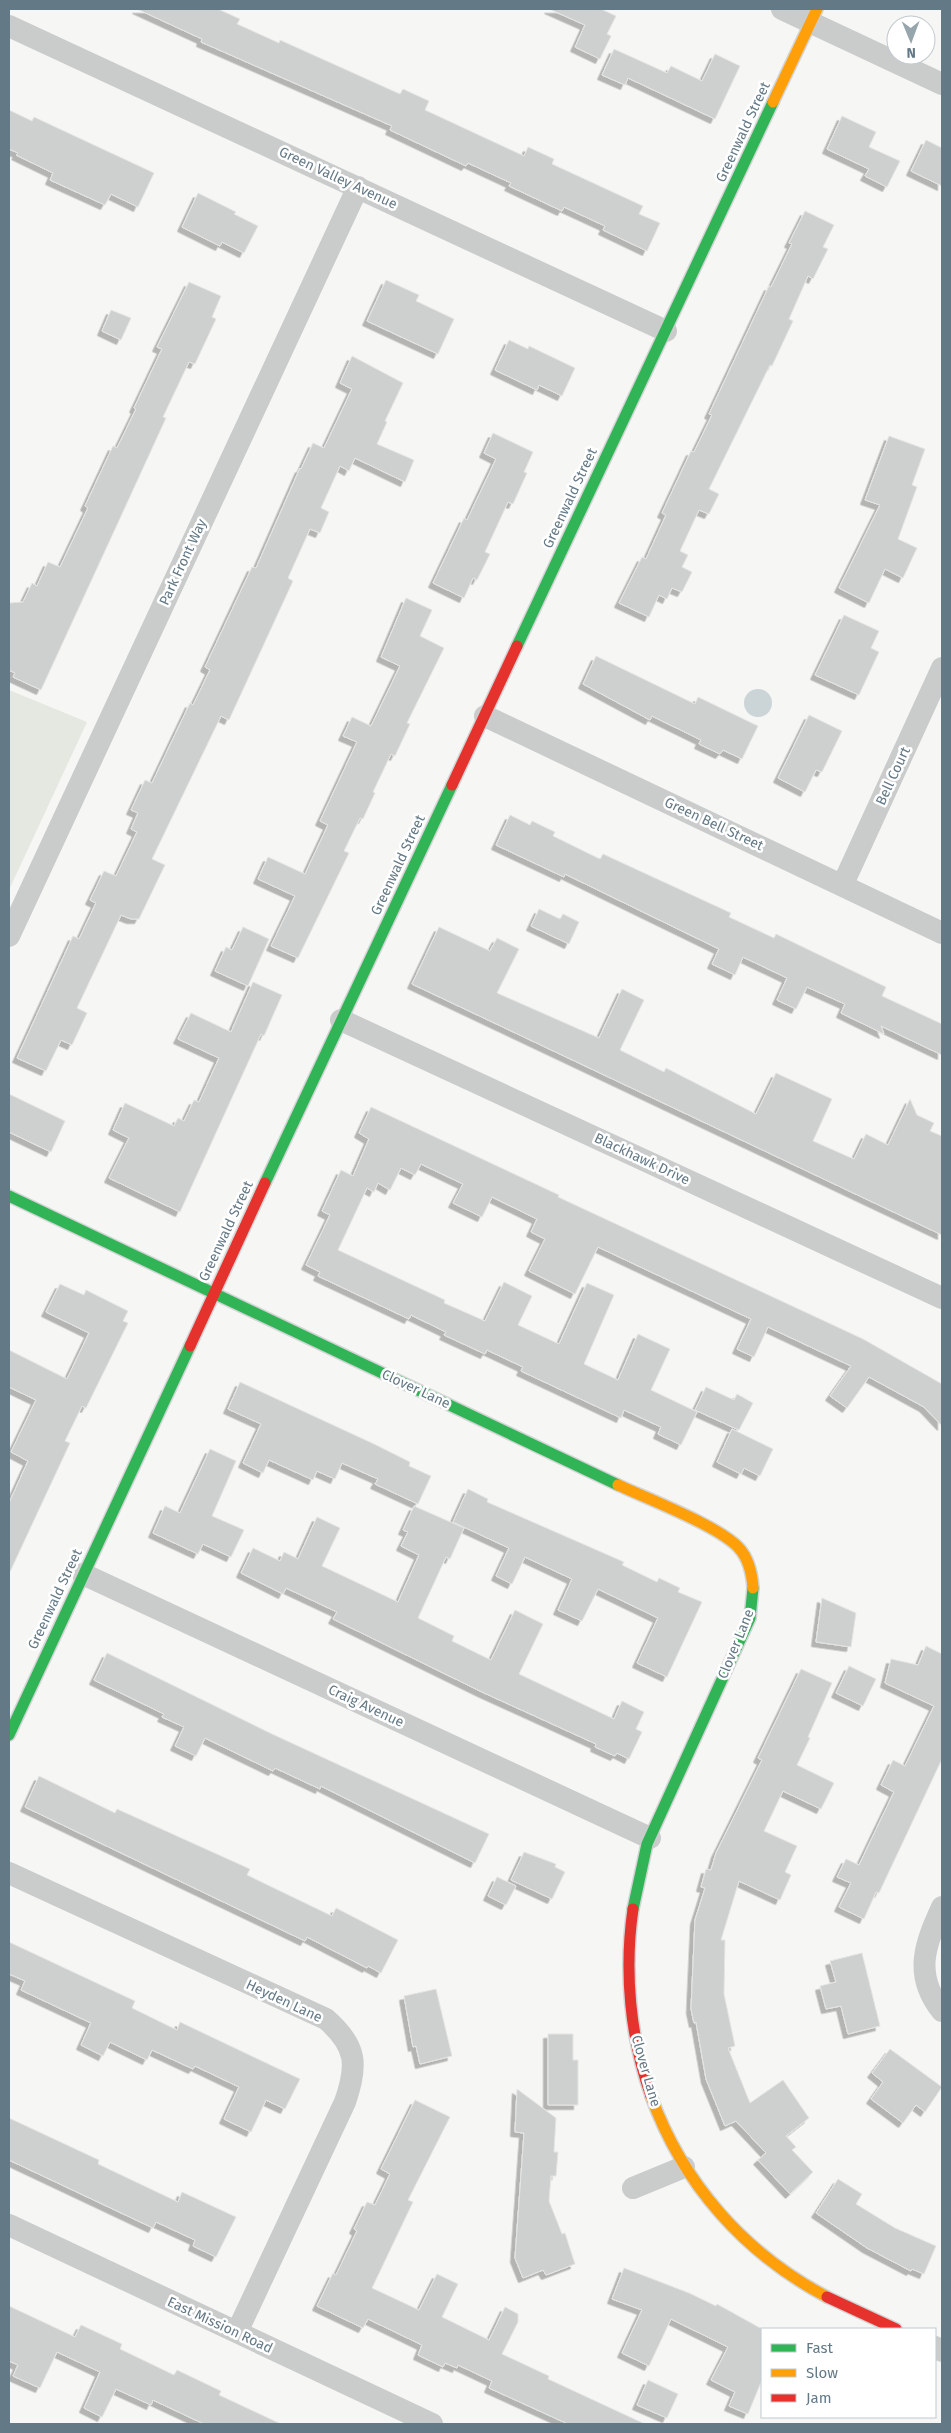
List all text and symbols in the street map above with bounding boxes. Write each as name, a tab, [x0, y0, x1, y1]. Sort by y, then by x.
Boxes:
north arrow	[886, 15, 936, 65]
text: N	[906, 44, 916, 61]
street label: Greenwald Street	[712, 78, 774, 185]
street label: Green Valley Avenue	[276, 143, 400, 213]
street label: Greenwald Street	[539, 444, 601, 551]
street label: Park Front Way	[156, 516, 210, 608]
street label: Bell Court	[872, 743, 914, 808]
street label: Green Bell Street	[662, 794, 767, 855]
street label: Greenwald Street	[367, 811, 429, 918]
street label: Blackhawk Drive	[591, 1129, 693, 1189]
street label: Greenwald Street	[195, 1177, 257, 1284]
street label: Clover Lane	[379, 1366, 453, 1412]
street label: Greenwald Street	[24, 1545, 86, 1652]
street label: Clover Lane	[714, 1607, 758, 1681]
street label: Craig Avenue	[325, 1681, 407, 1731]
street label: Heyden Lane	[243, 1976, 325, 2026]
street label: Clover Lane	[628, 2033, 664, 2109]
street label: East Mission Road	[165, 2293, 275, 2357]
legend	[761, 2328, 936, 2418]
text: Fast	[806, 2339, 833, 2357]
text: Slow	[806, 2364, 838, 2382]
text: Jam	[806, 2389, 832, 2407]

